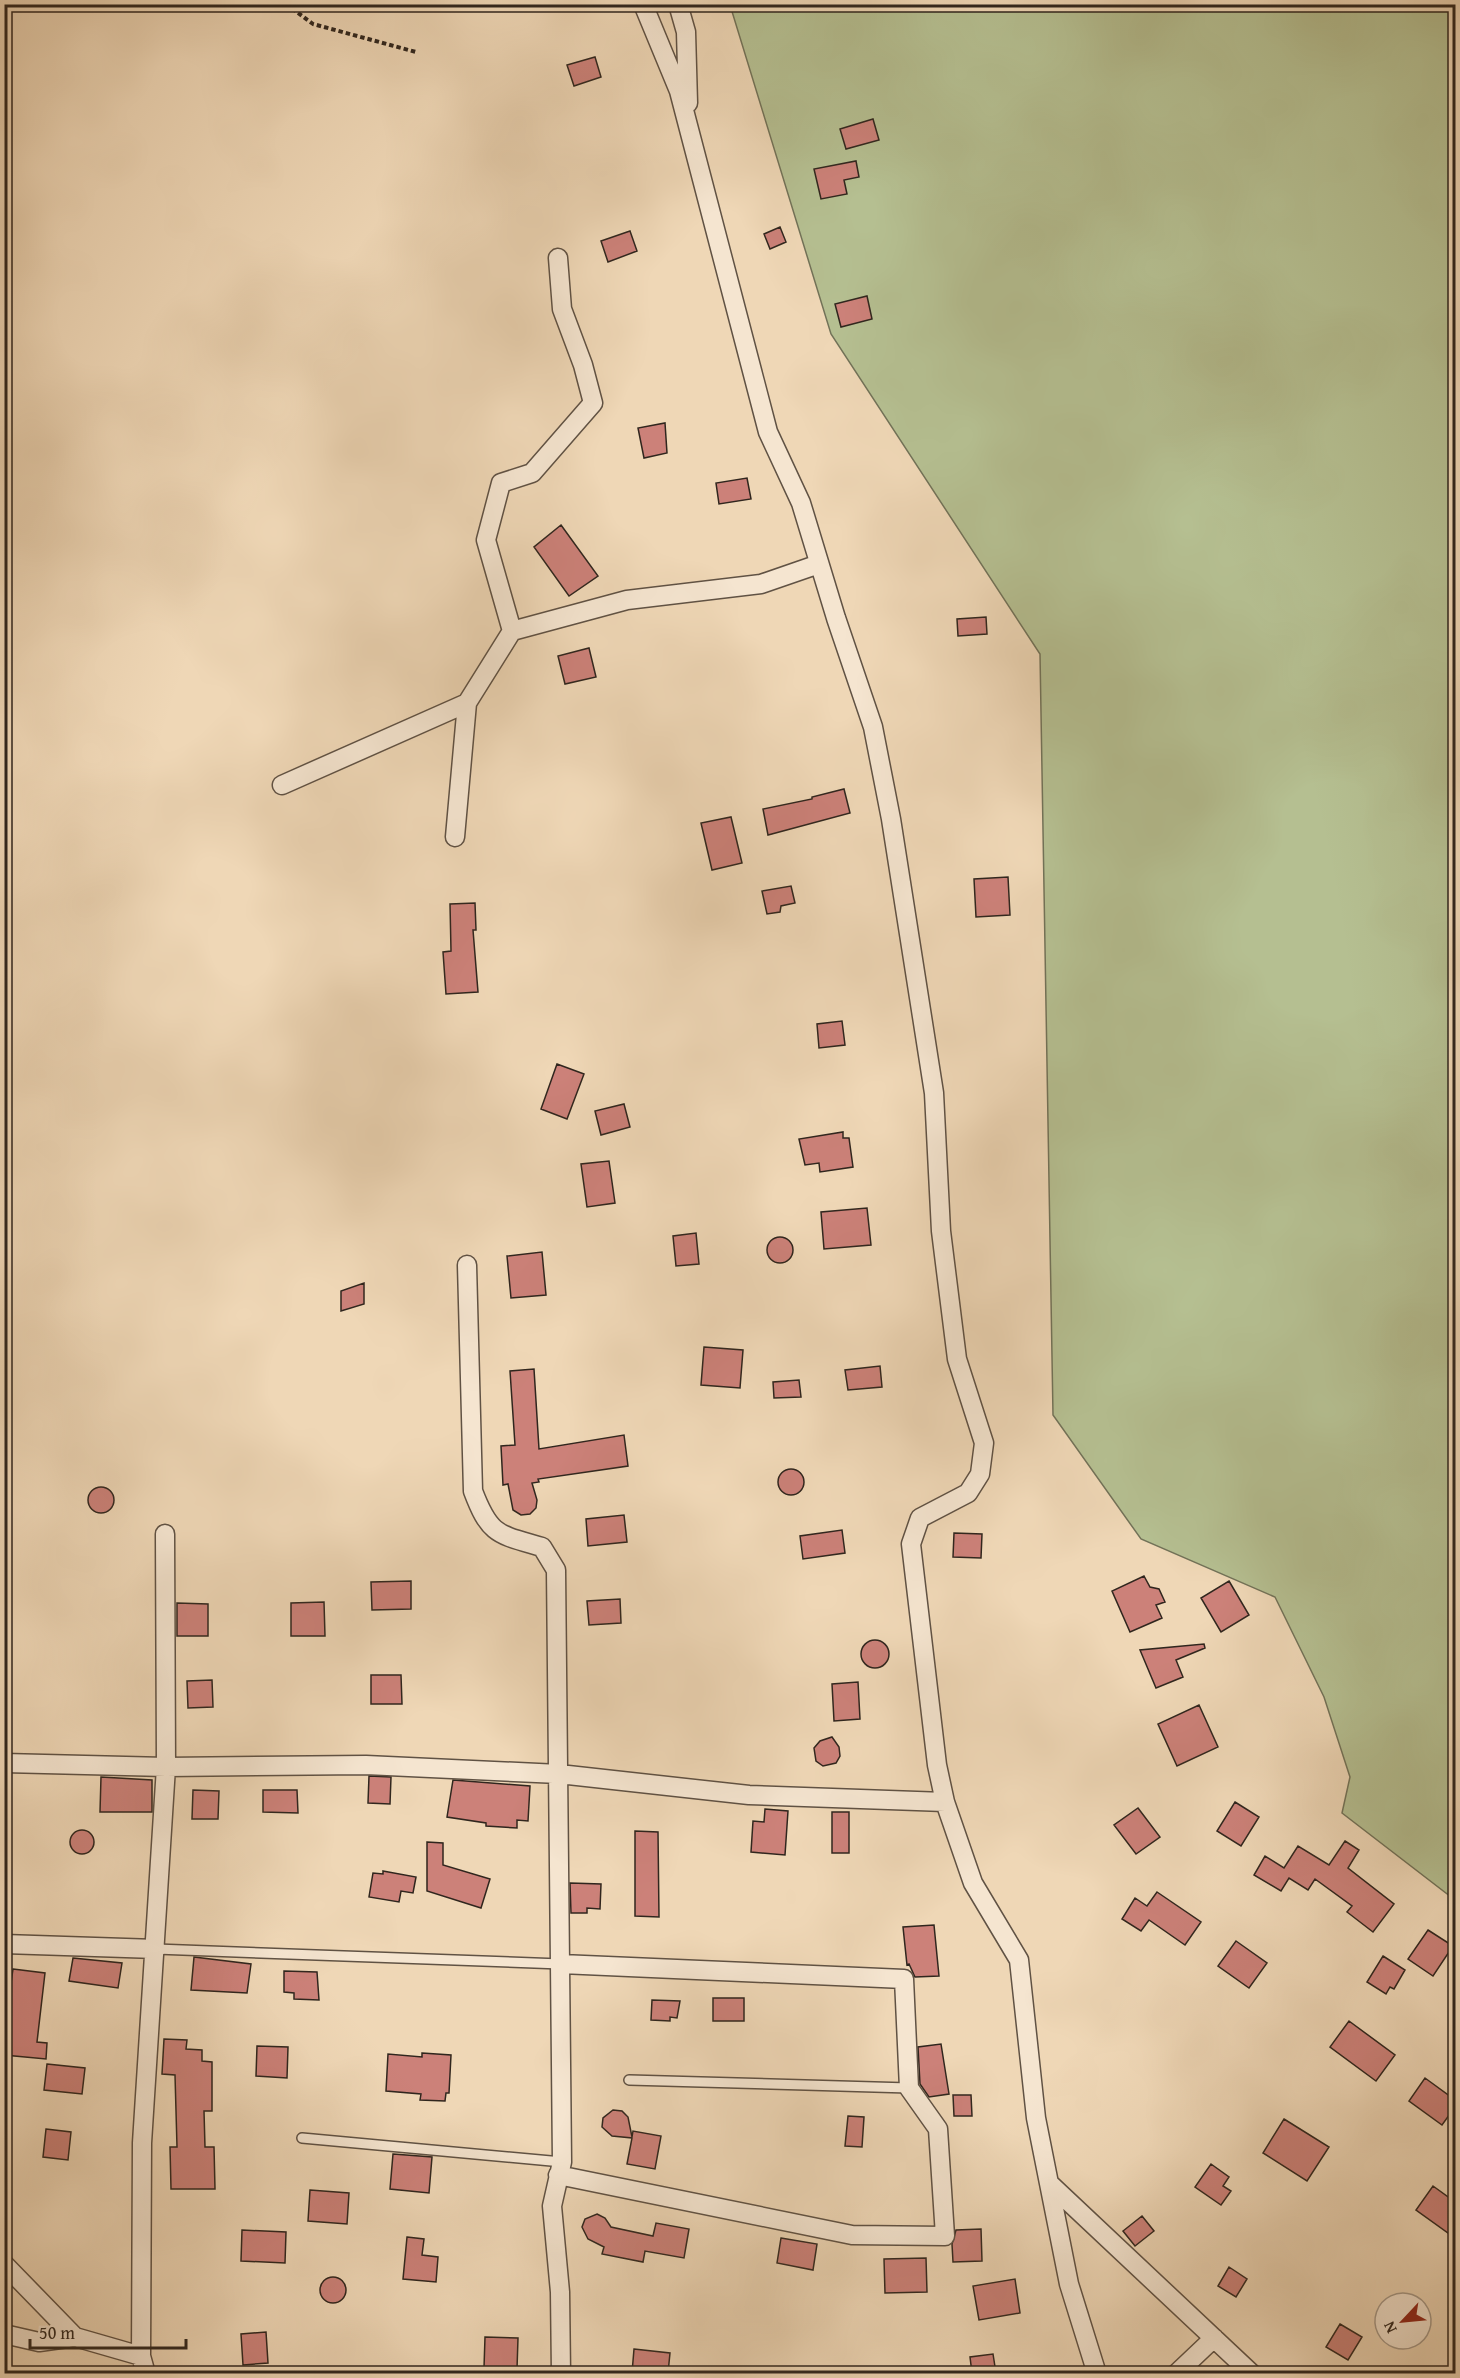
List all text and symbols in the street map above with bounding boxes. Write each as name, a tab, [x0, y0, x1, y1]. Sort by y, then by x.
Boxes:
north arrow	[1373, 2291, 1433, 2351]
scale bar	[30, 2312, 186, 2350]
text: N	[1376, 2317, 1403, 2338]
text: 50 m	[39, 2319, 75, 2346]

